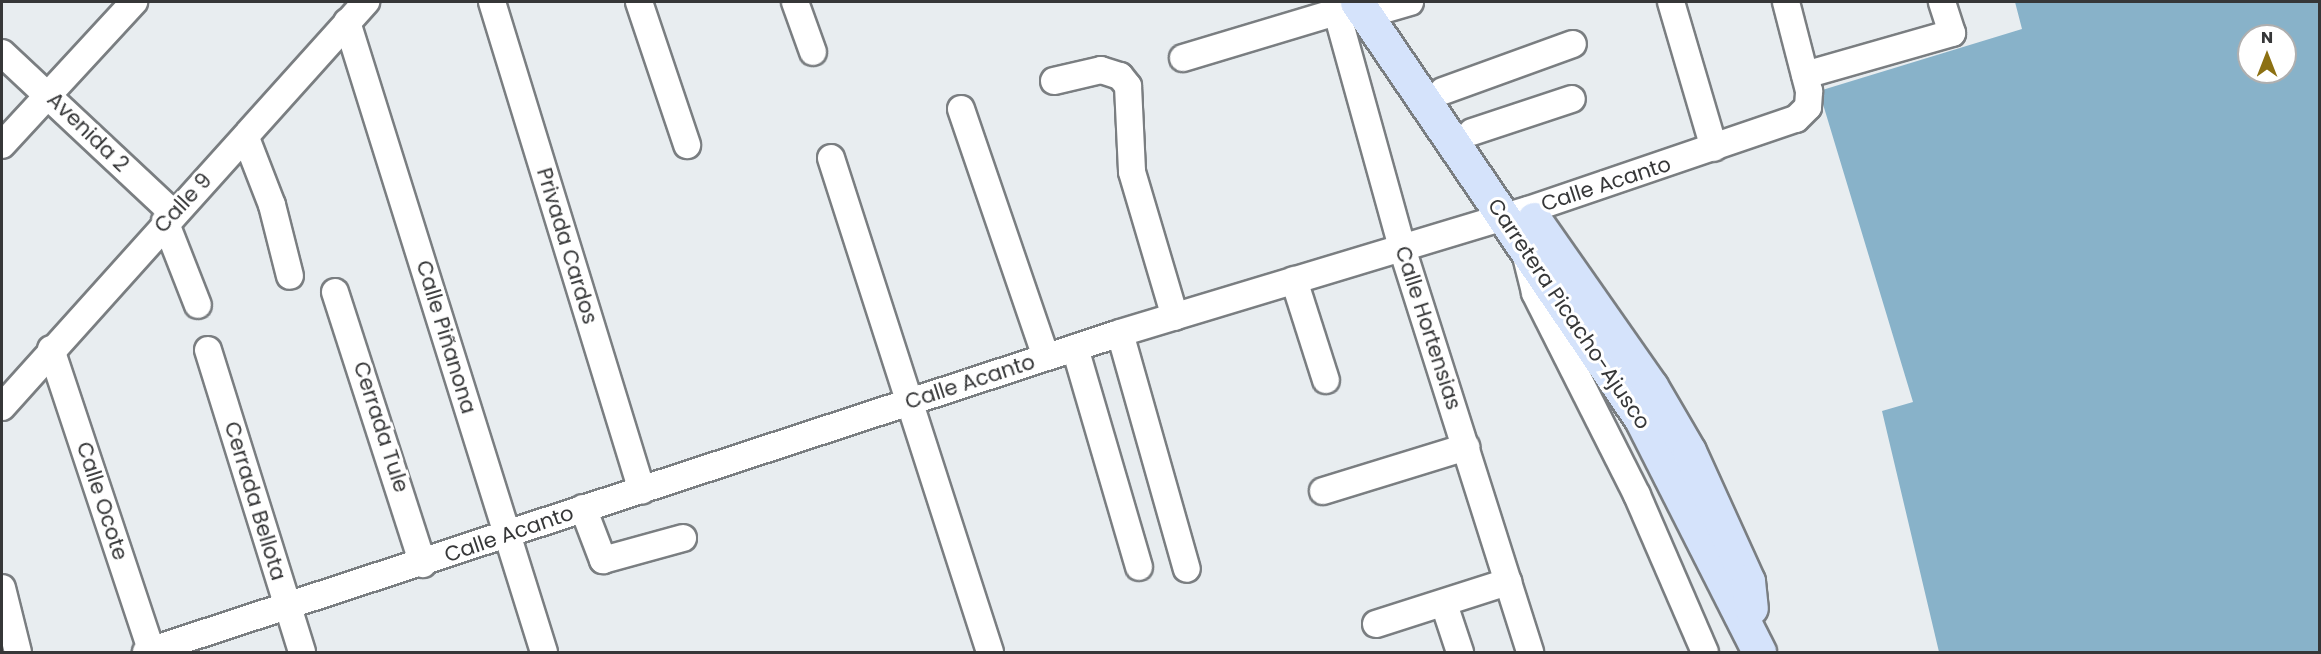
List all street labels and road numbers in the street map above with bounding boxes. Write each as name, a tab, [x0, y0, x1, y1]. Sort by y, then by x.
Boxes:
street label: Avenida 2	[42, 87, 134, 177]
street label: Calle Acanto	[1538, 151, 1674, 217]
street label: Privada Cardos	[531, 165, 603, 327]
street label: Calle 9	[149, 168, 217, 238]
street label: Carretera Picacho-Ajusco	[1482, 194, 1656, 434]
street label: Calle Hortensias	[1390, 243, 1466, 413]
street label: Calle Piñanona	[411, 257, 481, 417]
street label: Calle Acanto	[902, 349, 1038, 415]
street label: Cerrada Tule	[348, 358, 414, 496]
street label: Cerrada Bellota	[219, 419, 291, 583]
street label: Calle Ocote	[71, 439, 133, 563]
street label: Calle Acanto	[441, 500, 577, 568]

